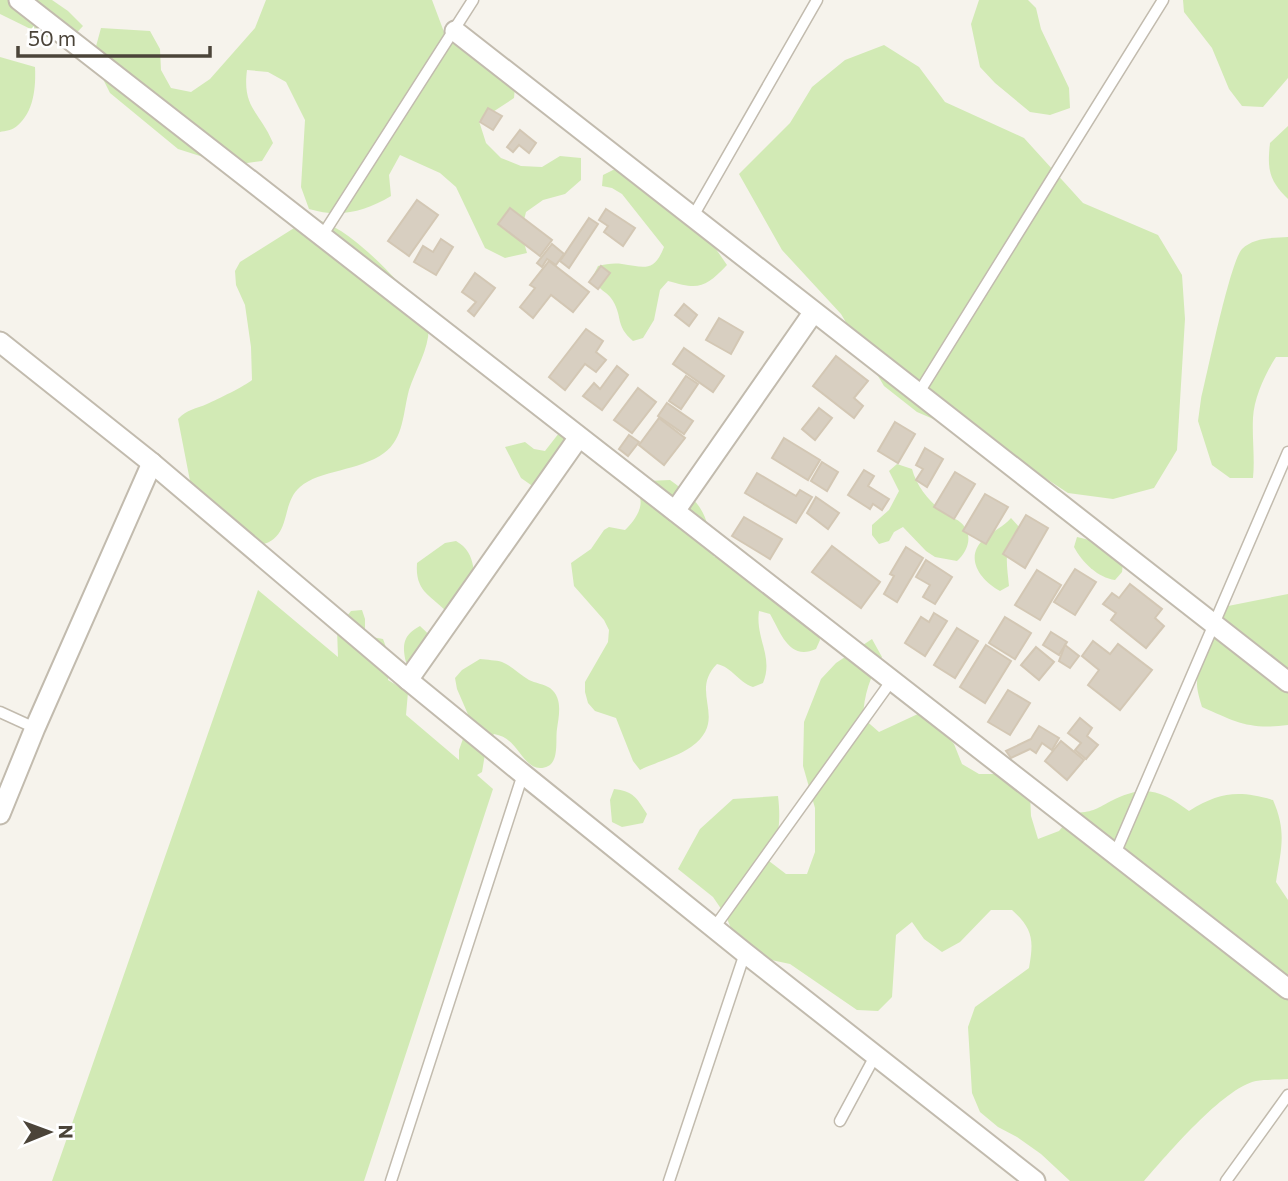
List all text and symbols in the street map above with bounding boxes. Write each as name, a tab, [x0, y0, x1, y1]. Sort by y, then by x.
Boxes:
scale bar	[18, 14, 210, 58]
text: 50 m	[28, 25, 76, 50]
north arrow	[14, 1097, 84, 1167]
text: N	[55, 1124, 78, 1139]

